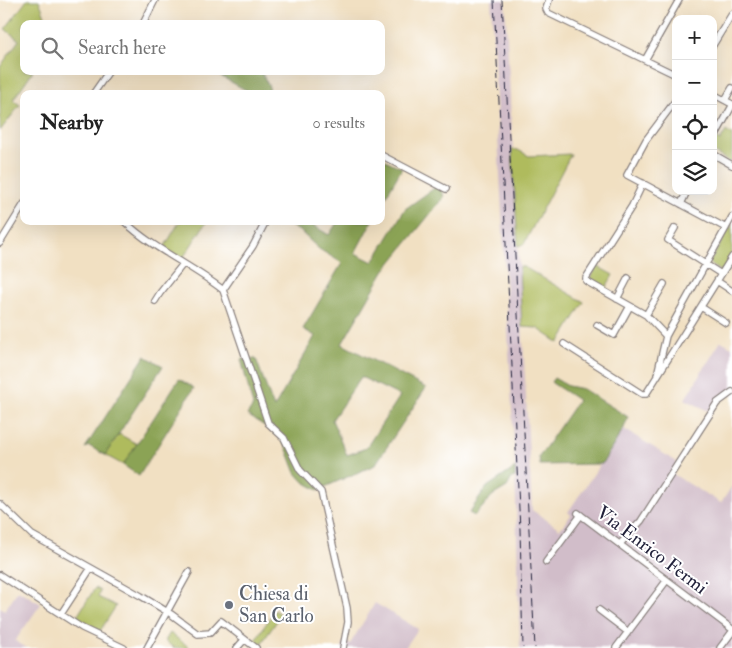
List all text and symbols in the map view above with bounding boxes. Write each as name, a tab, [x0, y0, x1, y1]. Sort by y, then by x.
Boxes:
map controls	[672, 15, 717, 195]
button: +	[672, 15, 717, 60]
search box	[20, 20, 385, 75]
icon: search	[38, 34, 66, 62]
text: Search here	[78, 36, 166, 60]
button: −	[672, 60, 717, 105]
button: locate	[672, 105, 717, 150]
text: Nearby	[40, 109, 103, 136]
text: 0 results	[312, 113, 365, 133]
button: layers	[672, 150, 717, 195]
street label: Via Enrico Fermi	[592, 500, 712, 600]
place label: Chiesa di San Carlo	[239, 582, 314, 628]
marker: Chiesa di San Carlo	[223, 599, 235, 611]

